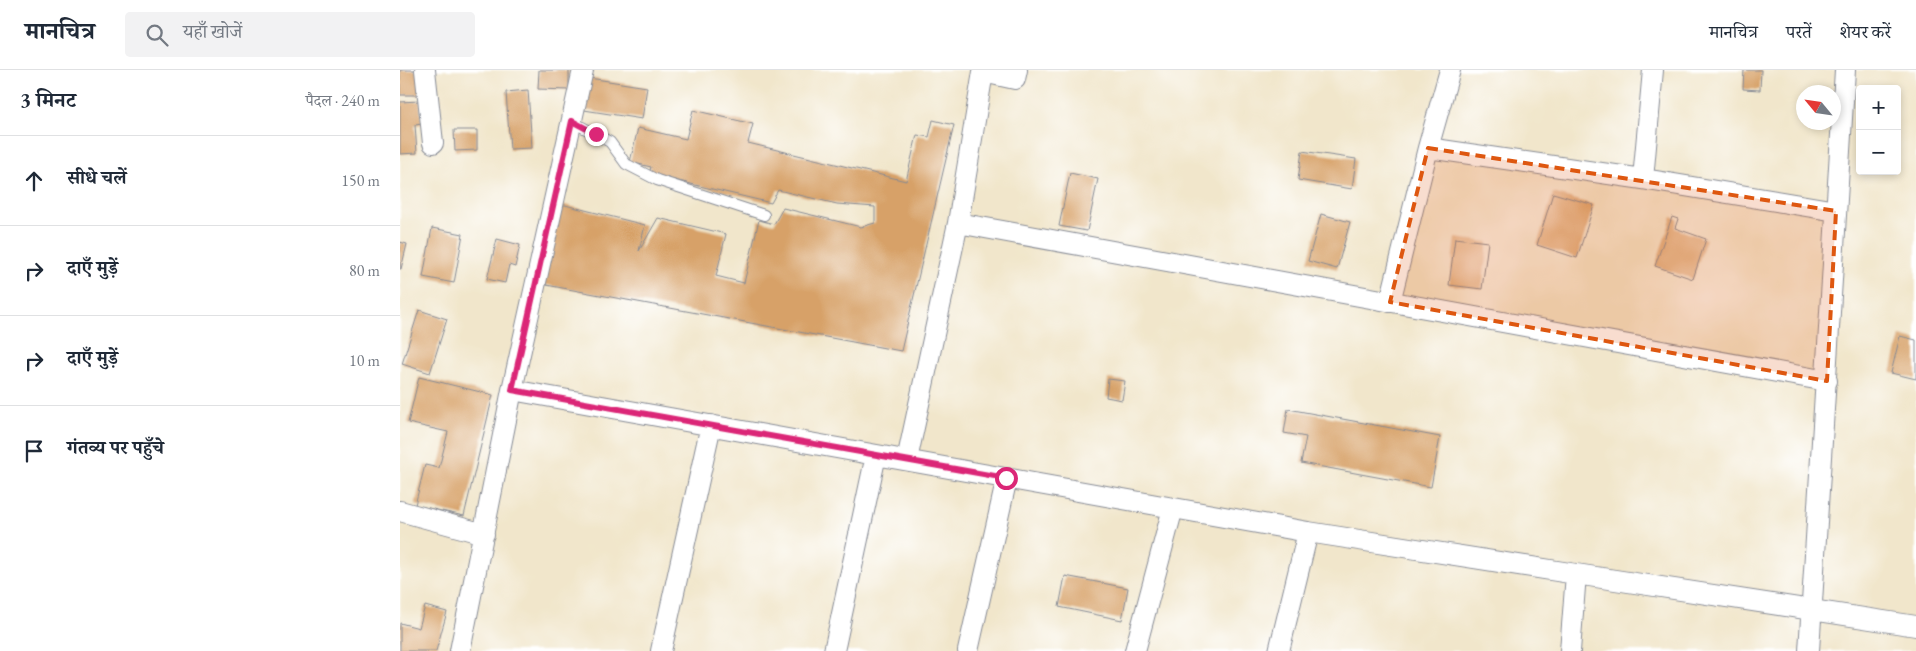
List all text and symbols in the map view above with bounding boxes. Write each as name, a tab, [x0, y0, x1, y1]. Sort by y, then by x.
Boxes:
search box	[125, 12, 475, 57]
text: मानचित्र	[25, 15, 95, 46]
text: यहाँ खोजें	[183, 19, 242, 44]
text: मानचित्र	[1709, 20, 1758, 43]
text: परतें	[1786, 20, 1812, 43]
text: शेयर करें	[1840, 20, 1891, 43]
icon: search	[143, 21, 171, 49]
north arrow	[1796, 85, 1841, 130]
map controls	[1856, 85, 1901, 175]
button: +	[1856, 85, 1901, 130]
text: 3 मिनट	[20, 86, 76, 113]
text: पैदल · 240 m	[306, 90, 380, 111]
route end	[585, 123, 608, 146]
button: −	[1856, 130, 1901, 175]
text: सीधे चलें	[67, 165, 127, 190]
icon: ahead	[20, 167, 48, 195]
text: 150 m	[341, 170, 380, 191]
text: दाएँ मुड़ें	[67, 255, 118, 280]
icon: right	[20, 257, 48, 285]
text: 80 m	[349, 260, 380, 281]
text: दाएँ मुड़ें	[67, 345, 118, 370]
icon: right	[20, 347, 48, 375]
text: 10 m	[349, 350, 380, 371]
text: गंतव्य पर पहुँचे	[67, 435, 164, 460]
icon: arrive	[20, 437, 48, 465]
route start	[995, 467, 1018, 490]

